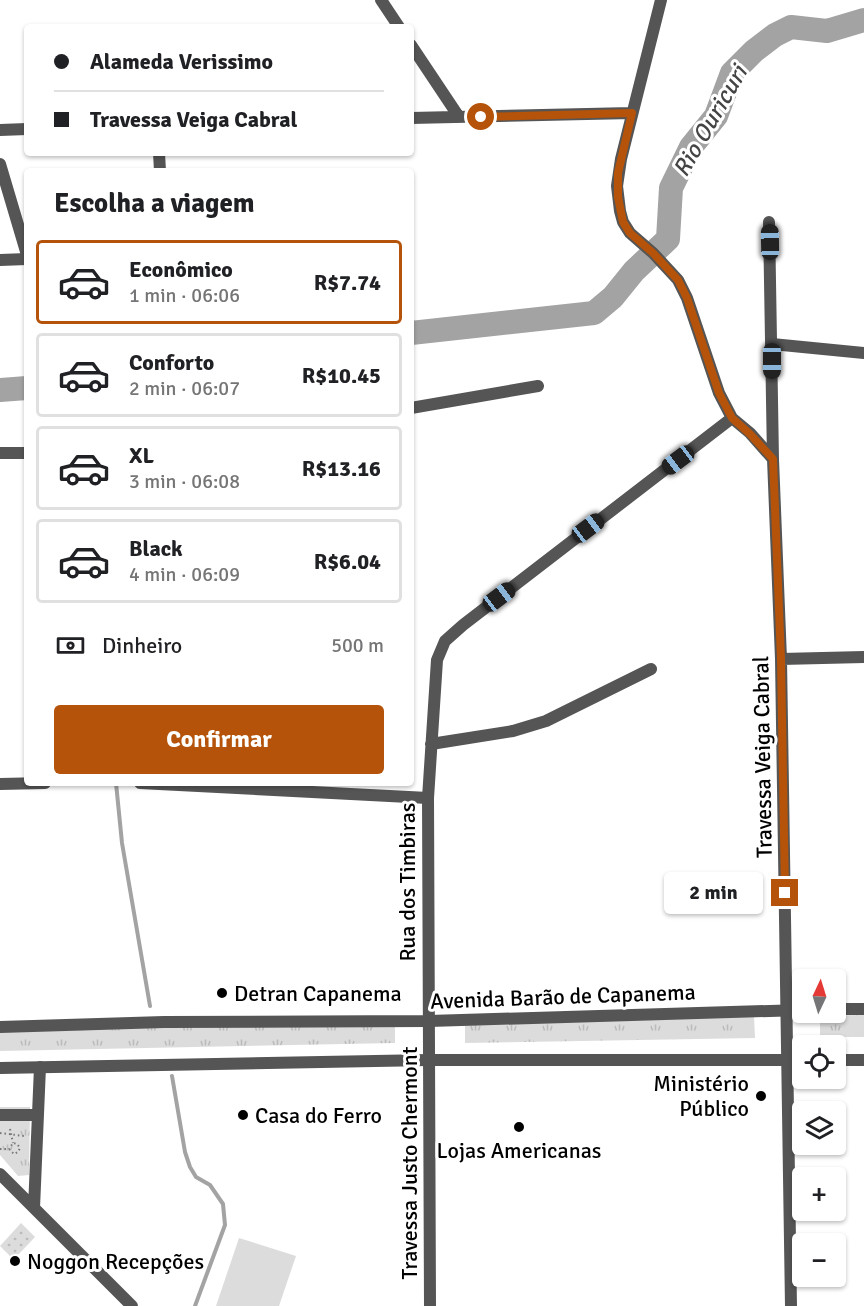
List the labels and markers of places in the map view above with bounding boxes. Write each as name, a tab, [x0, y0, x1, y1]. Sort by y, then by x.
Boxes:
place label: Detran Capanema	[234, 980, 402, 1007]
marker: Detran Capanema	[215, 986, 229, 1000]
place label: Ministério Público	[653, 1070, 749, 1122]
marker: Ministério Público	[754, 1089, 768, 1103]
place label: Casa do Ferro	[255, 1102, 382, 1129]
marker: Casa do Ferro	[236, 1108, 250, 1122]
marker: Lojas Americanas	[512, 1120, 526, 1134]
place label: Lojas Americanas	[437, 1137, 601, 1164]
place label: Noggon Recepções	[27, 1248, 204, 1275]
marker: Noggon Recepções	[8, 1254, 22, 1268]

